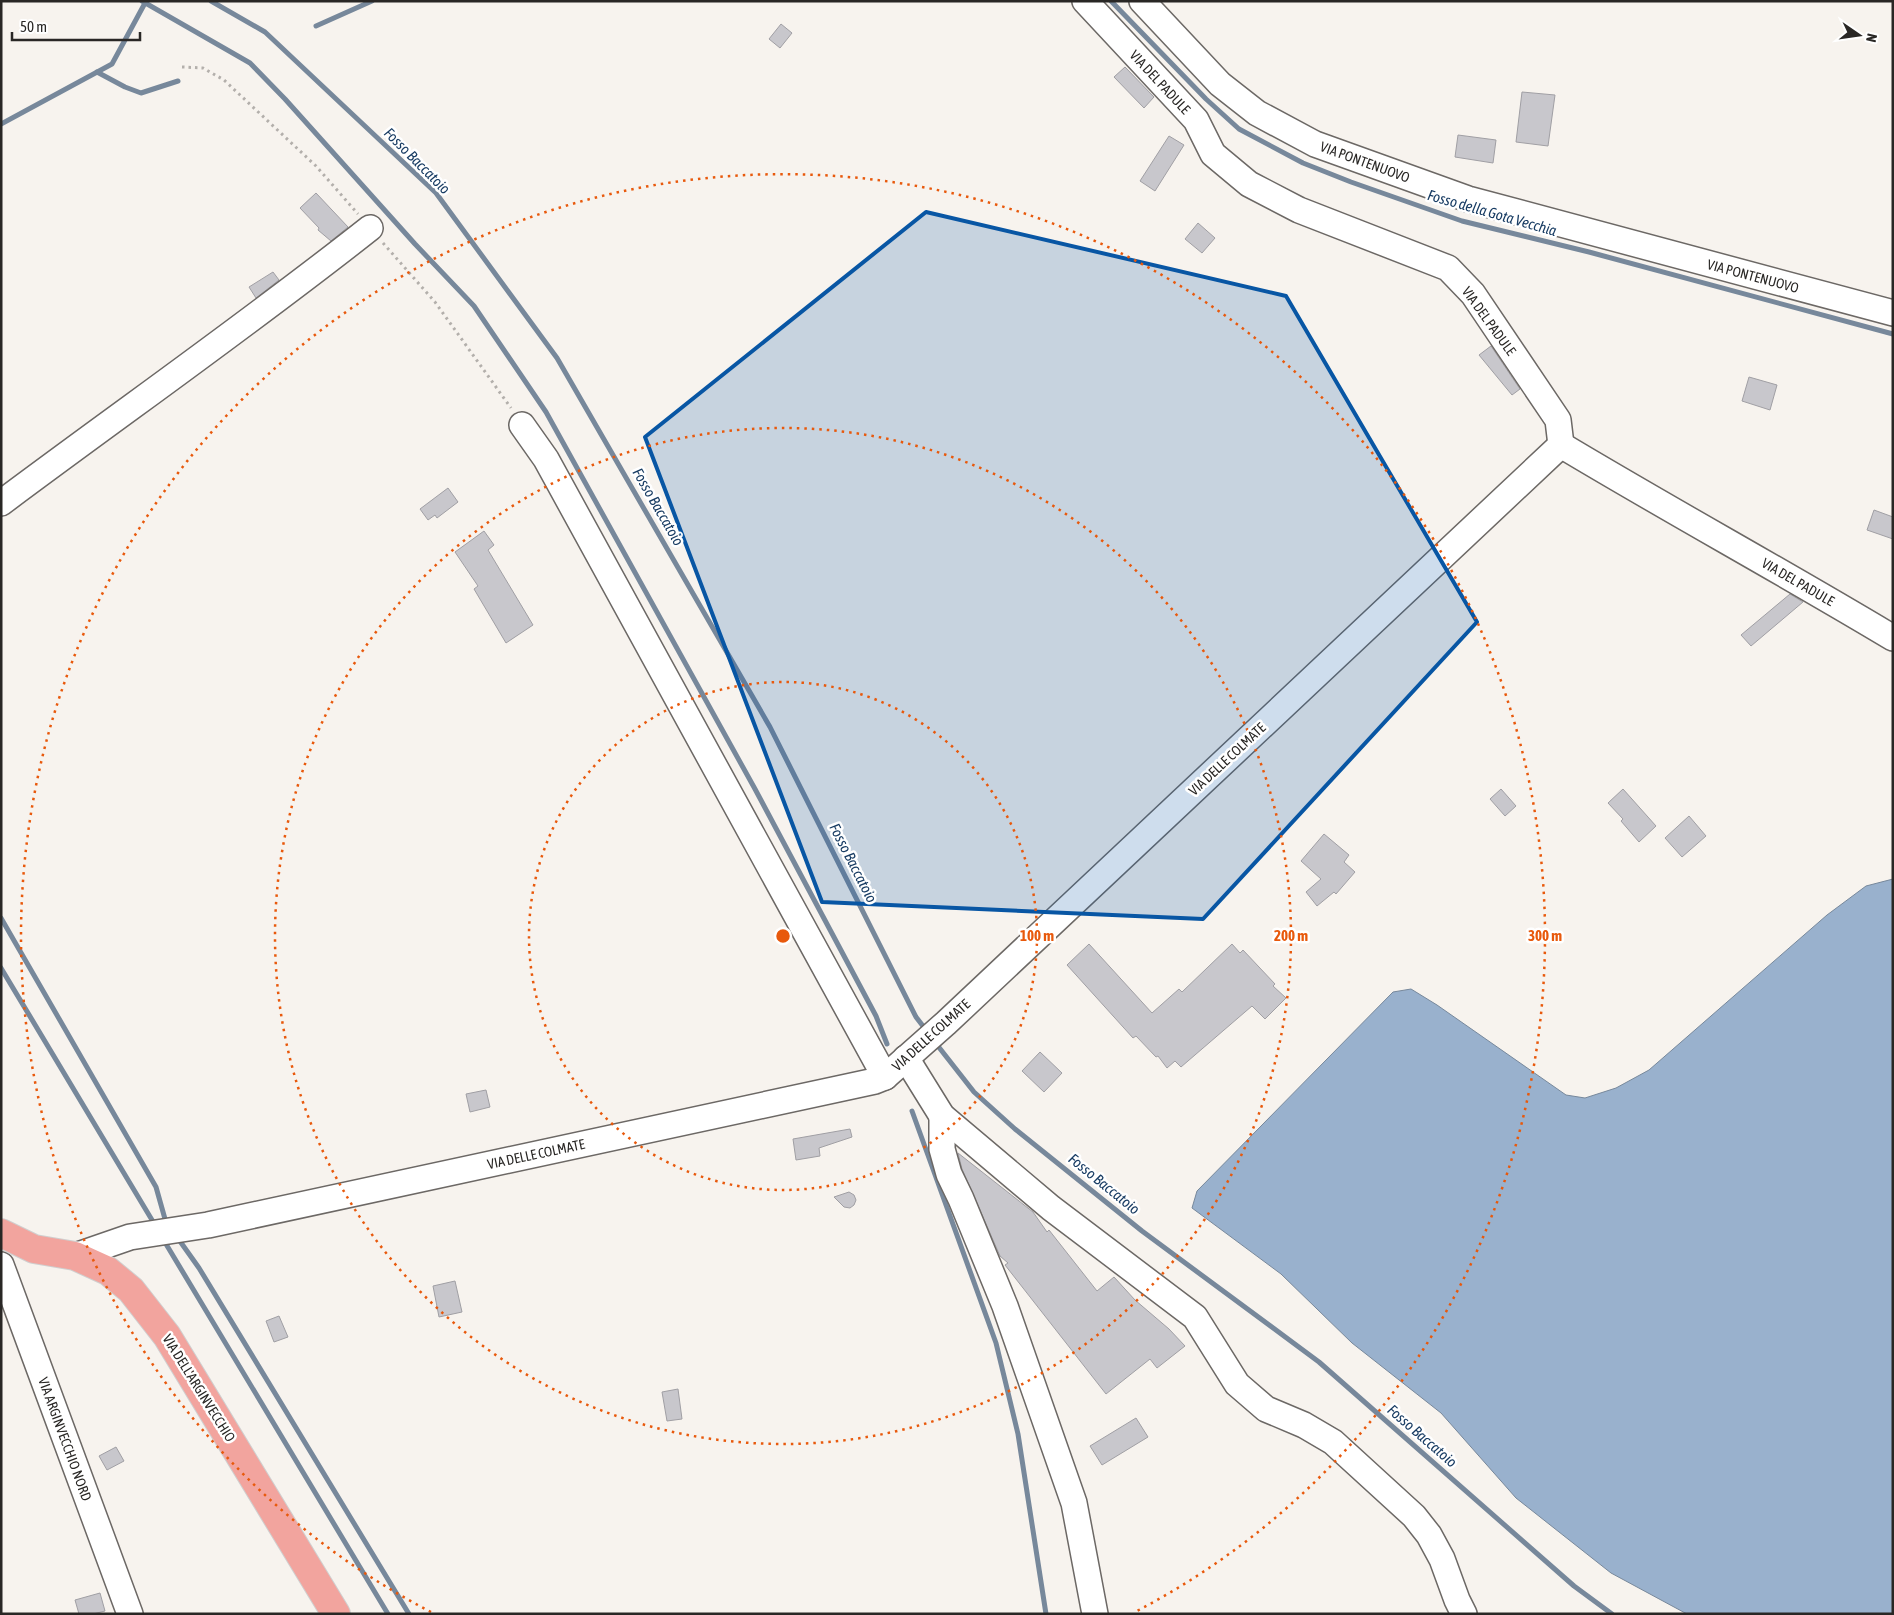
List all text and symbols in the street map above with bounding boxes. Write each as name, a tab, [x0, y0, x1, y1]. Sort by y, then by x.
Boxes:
scale bar	[12, 10, 140, 42]
north arrow	[1834, 10, 1884, 60]
text: 50 m	[20, 18, 47, 35]
text: N	[1863, 32, 1880, 44]
street label: VIA DEL PADULE	[1127, 47, 1193, 117]
water label: Fosso Baccatoio	[381, 124, 454, 197]
street label: VIA PONTENUOVO	[1318, 138, 1412, 186]
water label: Fosso della Gota Vecchia	[1426, 186, 1559, 239]
street label: VIA PONTENUOVO	[1705, 256, 1801, 296]
street label: VIA DEL PADULE	[1459, 284, 1519, 358]
water label: Fosso Baccatoio	[629, 465, 687, 548]
street label: VIA DEL PADULE	[1759, 555, 1837, 609]
street label: VIA DELLE COLMATE	[1185, 719, 1269, 799]
water label: Fosso Baccatoio	[826, 820, 881, 905]
centre of rings	[774, 927, 792, 945]
text: 100 m	[1020, 927, 1054, 944]
text: 200 m	[1274, 927, 1308, 944]
text: 300 m	[1528, 927, 1562, 944]
street label: VIA DELLE COLMATE	[889, 996, 973, 1074]
street label: VIA DELLE COLMATE	[486, 1136, 586, 1172]
water label: Fosso Baccatoio	[1065, 1150, 1143, 1217]
street label: VIA DELL'ARGINVECCHIO	[160, 1331, 238, 1445]
street label: VIA ARGINVECCHIO NORD	[35, 1375, 95, 1503]
water label: Fosso Baccatoio	[1384, 1401, 1460, 1470]

